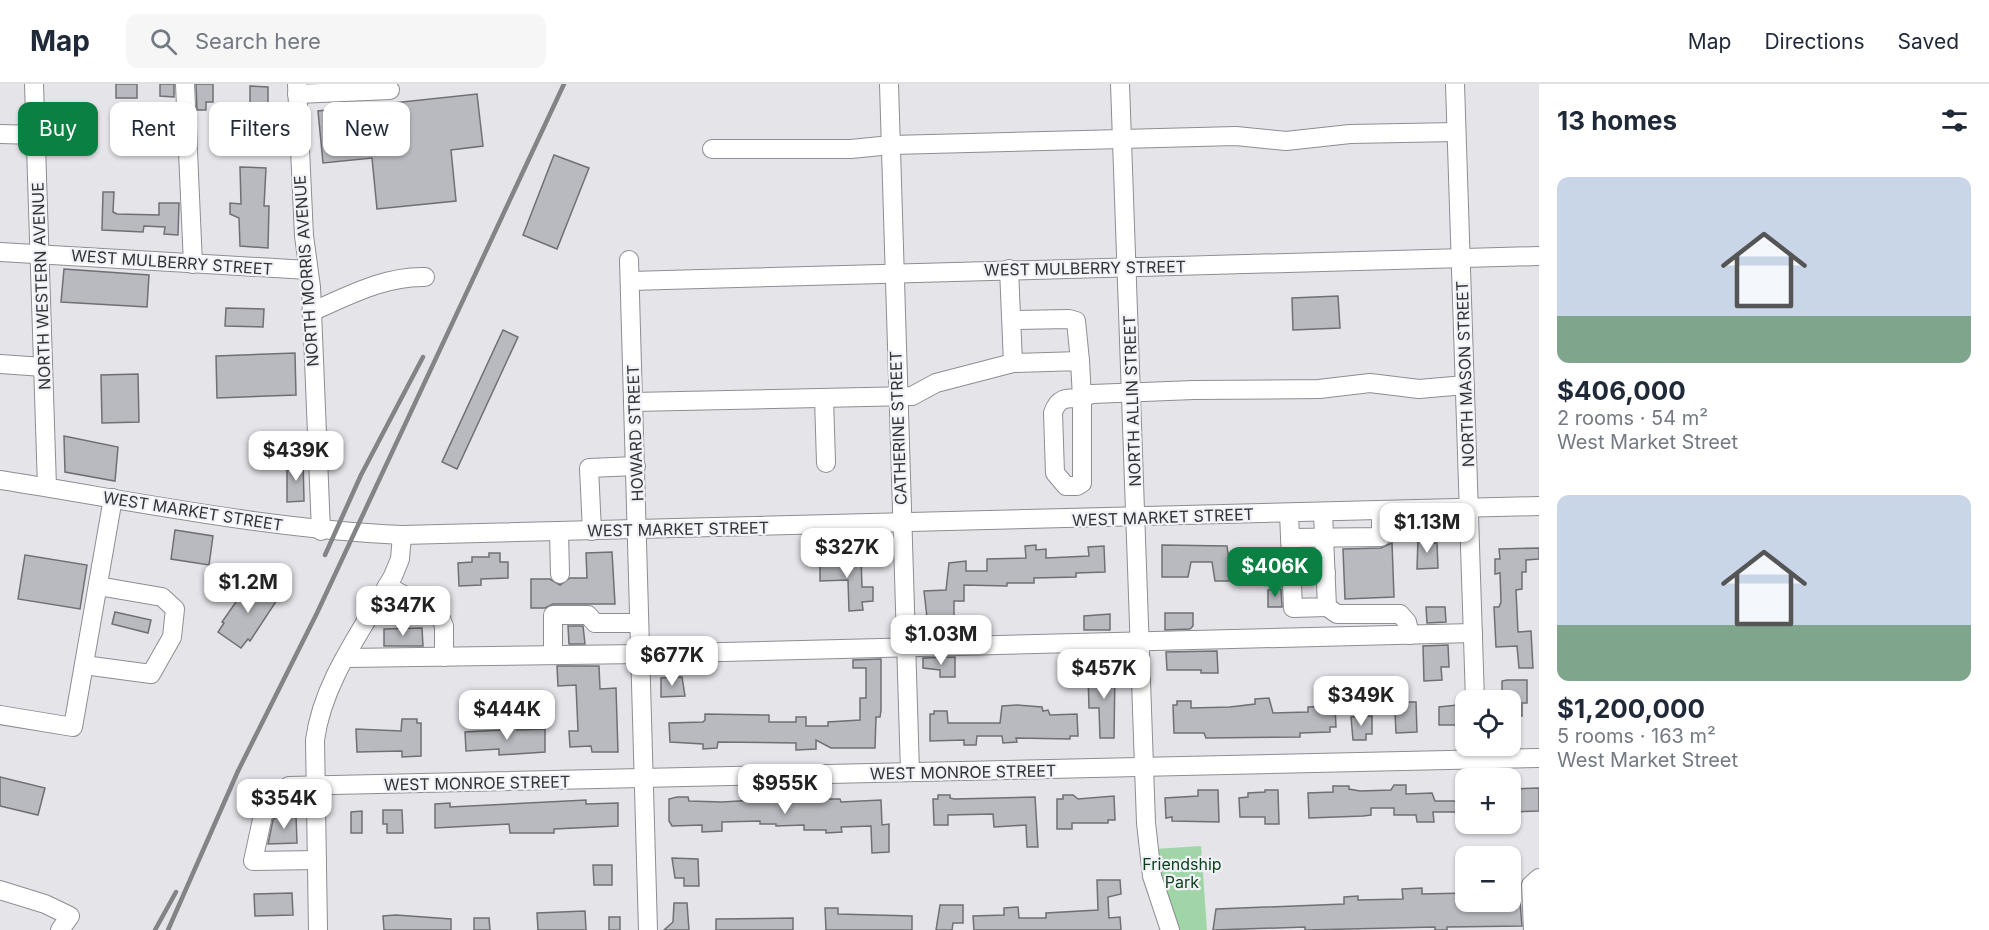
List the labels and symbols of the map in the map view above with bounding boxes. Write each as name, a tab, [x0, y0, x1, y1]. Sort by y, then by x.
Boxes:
street label: NORTH MORRIS AVENUE	[289, 175, 323, 367]
street label: NORTH WESTERN AVENUE	[27, 182, 55, 390]
street label: WEST MULBERRY STREET	[71, 245, 273, 279]
street label: WEST MULBERRY STREET	[984, 256, 1186, 280]
street label: NORTH MASON STREET	[1452, 281, 1478, 467]
street label: NORTH ALLIN STREET	[1119, 315, 1145, 487]
street label: CATHERINE STREET	[885, 351, 911, 505]
street label: HOWARD STREET	[623, 364, 647, 502]
pin: $439K	[254, 431, 338, 482]
street label: WEST MARKET STREET	[102, 487, 284, 535]
pin: $1.13M	[1378, 503, 1476, 554]
street label: WEST MARKET STREET	[1072, 504, 1254, 530]
street label: WEST MARKET STREET	[587, 517, 769, 541]
pin: $327K	[805, 528, 889, 579]
pin: $406K	[1233, 547, 1317, 598]
pin: $1.2M	[206, 563, 290, 614]
pin: $347K	[361, 586, 445, 637]
pin: $1.03M	[892, 615, 990, 666]
pin: $677K	[630, 636, 714, 687]
pin: $457K	[1062, 649, 1146, 700]
pin: $349K	[1319, 676, 1403, 727]
pin: $444K	[465, 690, 549, 741]
street label: WEST MONROE STREET	[870, 760, 1056, 784]
pin: $955K	[743, 764, 827, 815]
street label: WEST MONROE STREET	[384, 771, 570, 795]
pin: $354K	[242, 779, 326, 830]
park label: Friendship Park	[1142, 854, 1222, 892]

